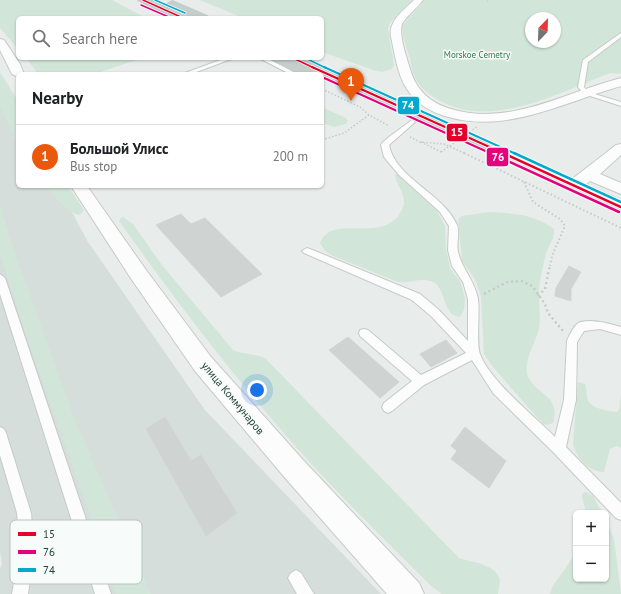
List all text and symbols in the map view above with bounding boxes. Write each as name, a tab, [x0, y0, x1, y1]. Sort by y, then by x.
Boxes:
north arrow	[525, 12, 561, 48]
search box	[16, 16, 324, 60]
icon: search	[30, 27, 52, 49]
text: Search here	[62, 29, 138, 48]
park label: Morskoe Cemetry	[444, 49, 511, 60]
pin: 1	[338, 68, 364, 101]
text: Nearby	[32, 87, 83, 109]
line badge: 74	[397, 96, 420, 115]
text: 74	[402, 98, 415, 112]
line badge: 15	[446, 123, 468, 142]
text: 15	[451, 125, 463, 139]
text: Большой Улисс	[70, 139, 168, 158]
line badge: 76	[486, 147, 509, 167]
text: 1	[41, 148, 49, 165]
text: 200 m	[273, 148, 308, 165]
text: 76	[492, 150, 504, 164]
text: Bus stop	[70, 158, 117, 175]
street label: улица Коммунаров	[198, 359, 268, 437]
your location	[247, 380, 267, 400]
map controls	[573, 510, 609, 582]
button: +	[573, 510, 609, 546]
legend	[10, 520, 142, 584]
text: 15	[43, 527, 55, 541]
text: 76	[43, 545, 55, 559]
button: −	[573, 546, 609, 582]
text: 74	[43, 563, 55, 577]

